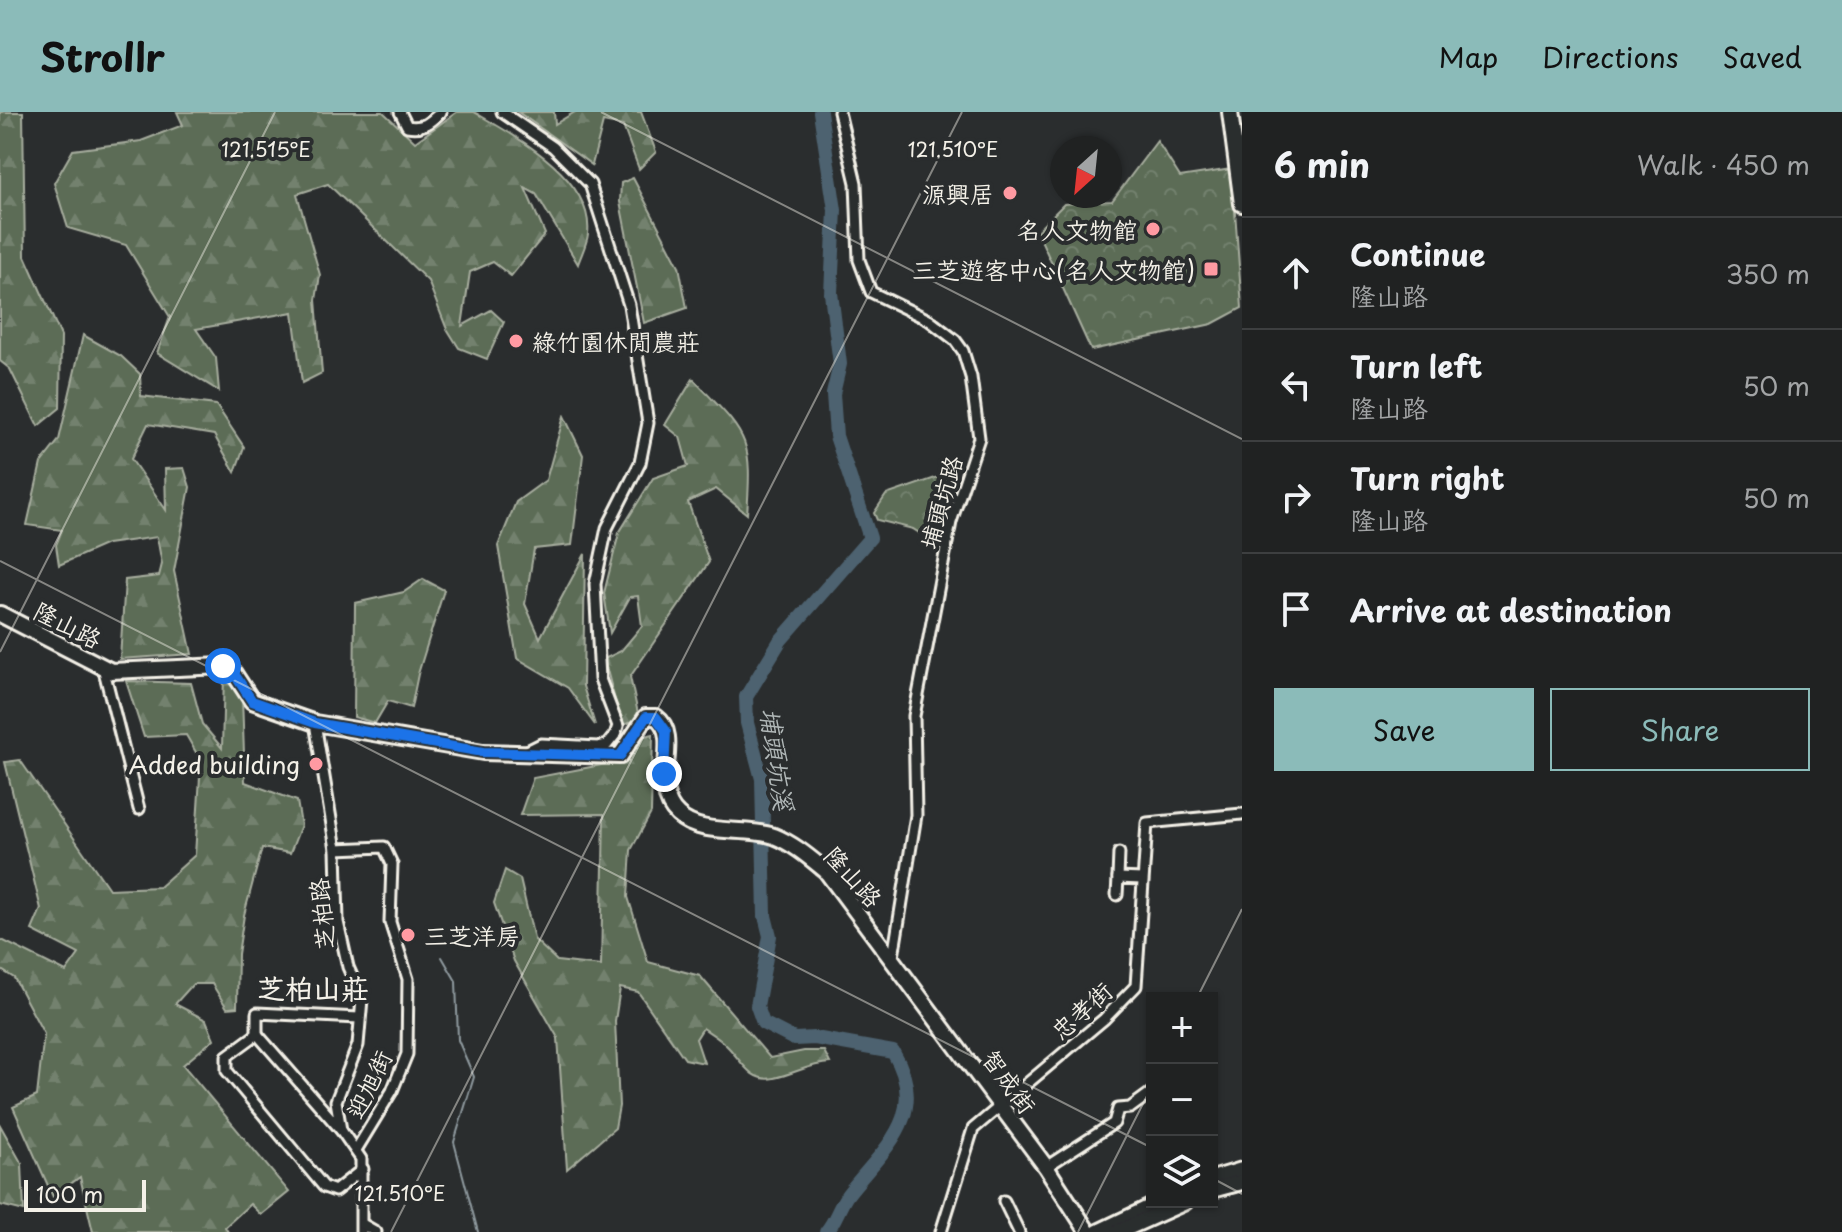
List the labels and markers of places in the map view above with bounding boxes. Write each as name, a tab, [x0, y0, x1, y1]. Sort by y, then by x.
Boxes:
place label: 源興居	[922, 175, 994, 211]
marker: 源興居	[1001, 184, 1019, 202]
place label: 名人文物館	[1017, 211, 1137, 247]
marker: 名人文物館	[1144, 220, 1162, 238]
place label: 三芝遊客中心(名人文物館)	[912, 251, 1195, 287]
marker: 三芝遊客中心(名人文物館)	[1202, 260, 1220, 278]
place label: 綠竹園休閒農莊	[532, 323, 700, 359]
marker: 綠竹園休閒農莊	[507, 332, 525, 350]
place label: Added building	[128, 746, 300, 782]
marker: Added building	[307, 755, 325, 773]
place label: 三芝洋房	[424, 917, 520, 953]
marker: 三芝洋房	[399, 926, 417, 944]

